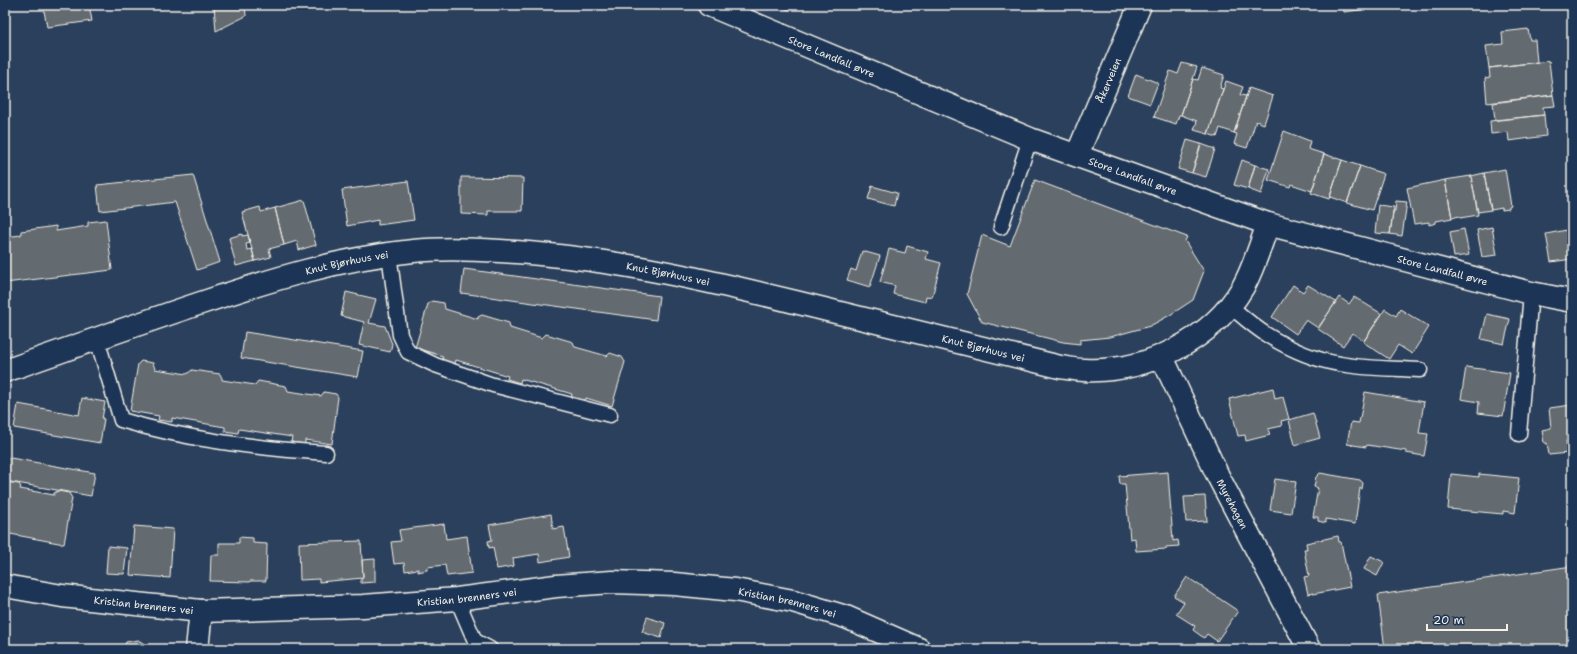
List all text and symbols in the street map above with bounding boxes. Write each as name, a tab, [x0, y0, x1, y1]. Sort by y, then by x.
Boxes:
street label: Store Landfall øvre	[786, 33, 877, 81]
street label: Åkerveien	[1094, 56, 1124, 105]
street label: Store Landfall øvre	[1087, 154, 1179, 198]
street label: Knut Bjørhuus vei	[304, 248, 389, 278]
street label: Store Landfall øvre	[1396, 252, 1489, 288]
street label: Knut Bjørhuus vei	[625, 260, 711, 289]
street label: Knut Bjørhuus vei	[941, 332, 1026, 365]
street label: Myrehagen	[1214, 477, 1251, 531]
street label: Kristian brenners vei	[417, 585, 518, 609]
street label: Kristian brenners vei	[737, 585, 838, 621]
street label: Kristian brenners vei	[93, 593, 194, 617]
scale bar	[1427, 606, 1507, 632]
text: 20 m	[1433, 612, 1464, 628]

